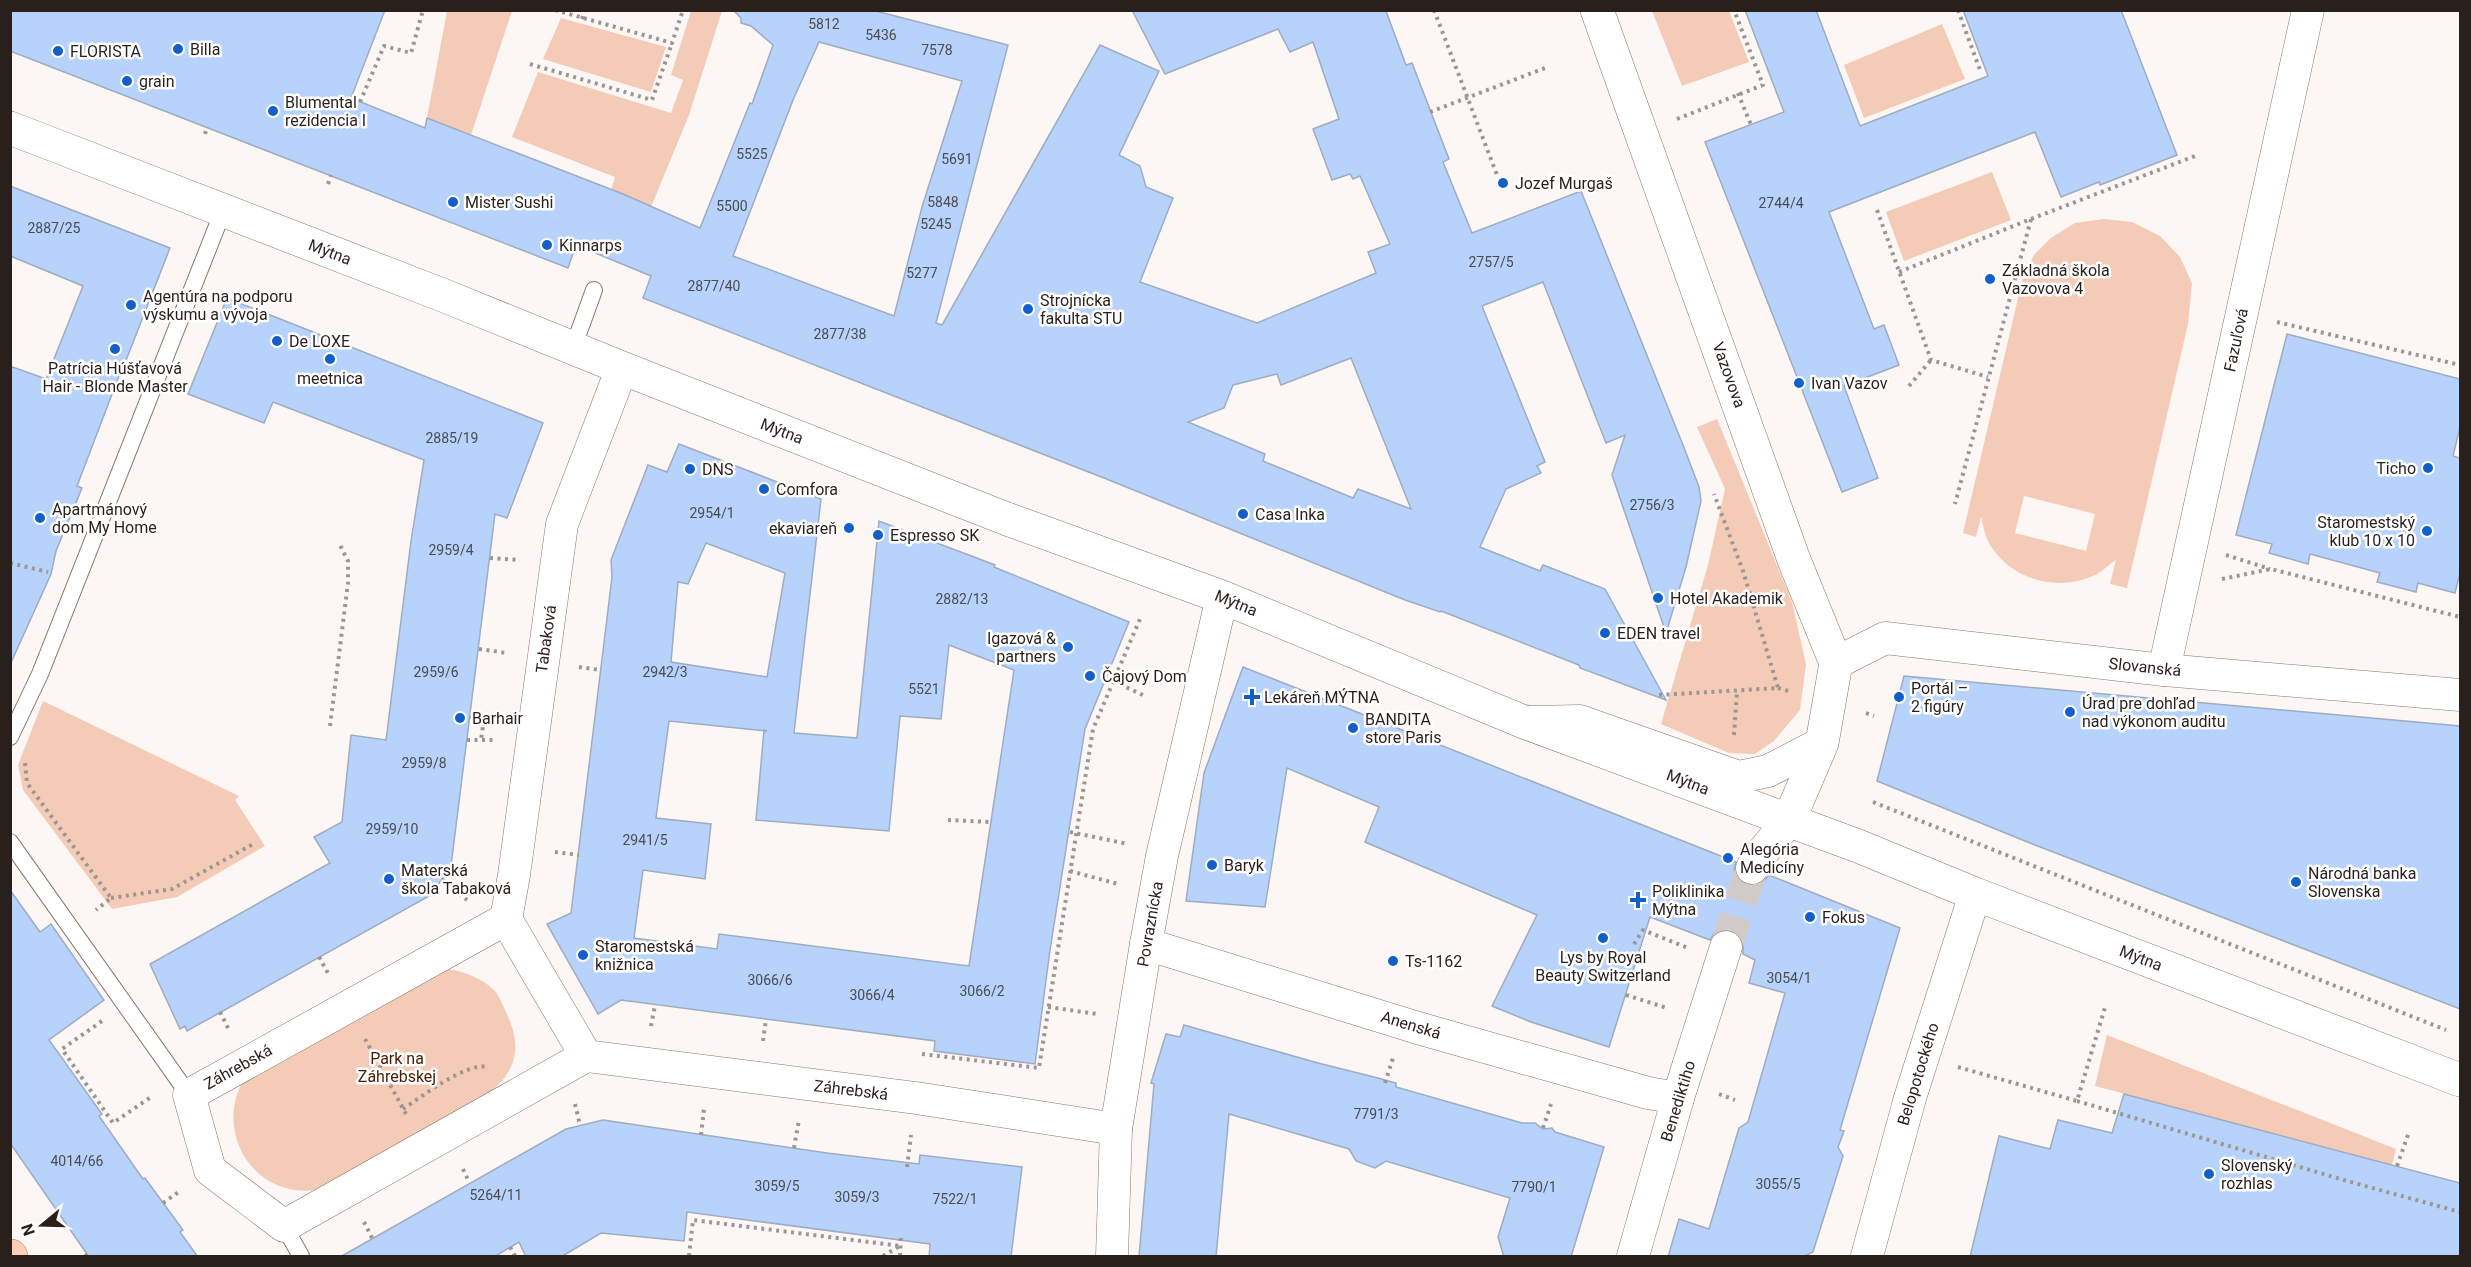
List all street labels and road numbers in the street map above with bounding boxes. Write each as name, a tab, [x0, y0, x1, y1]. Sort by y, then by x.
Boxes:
street label: Mýtna	[306, 235, 354, 269]
street label: Fazuľová	[2220, 307, 2252, 373]
street label: Vazovova	[1708, 340, 1750, 410]
street label: Mýtna	[758, 414, 806, 448]
street label: Mýtna	[1212, 586, 1260, 620]
street label: Tabaková	[532, 604, 560, 674]
street label: Slovanská	[2108, 654, 2182, 680]
street label: Mýtna	[1664, 765, 1712, 799]
street label: Povraznícka	[1133, 880, 1167, 968]
street label: Mýtna	[2117, 941, 2165, 975]
street label: Anenská	[1379, 1007, 1443, 1043]
street label: Belopotockého	[1893, 1020, 1943, 1128]
street label: Záhrebská	[201, 1041, 275, 1093]
street label: Benediktiho	[1657, 1058, 1699, 1144]
street label: Záhrebská	[813, 1076, 889, 1104]

